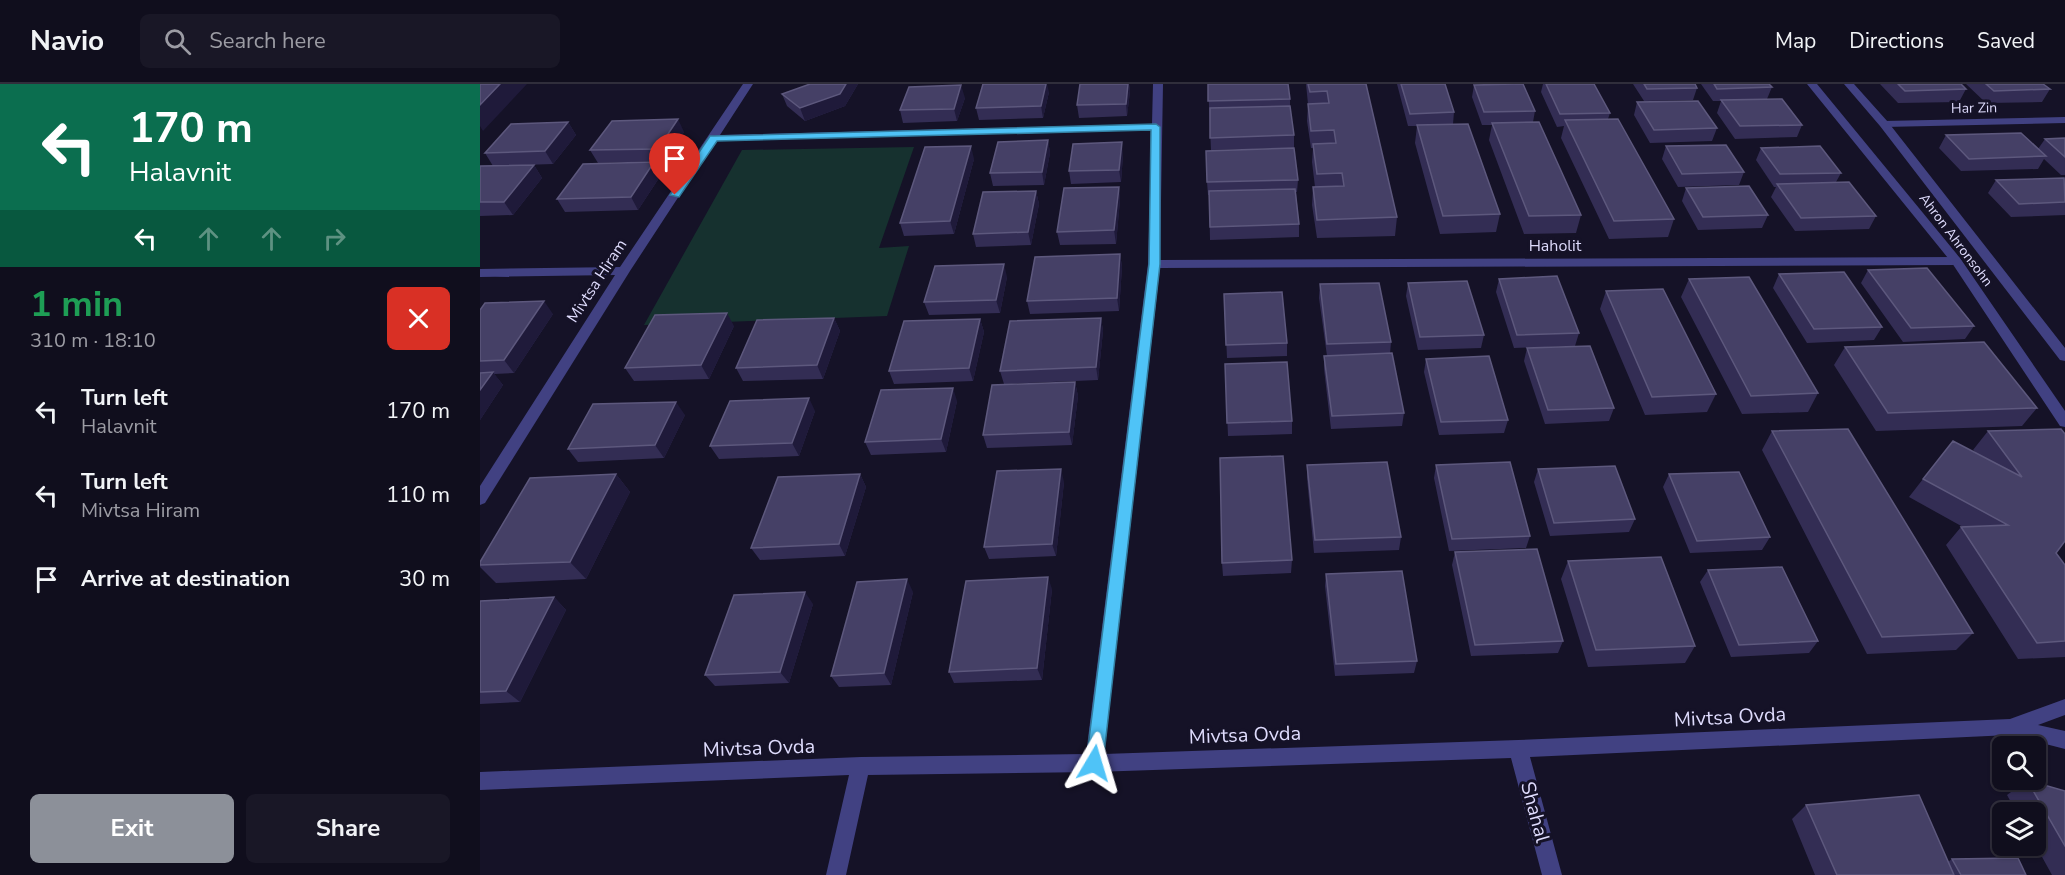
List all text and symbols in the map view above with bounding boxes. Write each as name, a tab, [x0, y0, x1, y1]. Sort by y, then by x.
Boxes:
search box	[140, 14, 560, 68]
text: Navio	[30, 22, 104, 60]
icon: search	[161, 25, 194, 58]
text: Search here	[209, 26, 326, 56]
text: Map	[1775, 27, 1816, 55]
text: Directions	[1849, 27, 1944, 55]
text: Saved	[1977, 27, 2035, 55]
street label: Har Zin	[1951, 98, 1997, 118]
text: 170 m	[129, 100, 253, 157]
icon: left	[30, 108, 108, 186]
pin	[649, 133, 700, 195]
icon: arrive	[658, 142, 691, 175]
text: Halavnit	[129, 154, 231, 191]
street label: Ahron Ahronsohn	[1915, 190, 1997, 290]
icon: left	[129, 222, 162, 255]
icon: ahead	[192, 222, 225, 255]
icon: ahead	[255, 222, 288, 255]
icon: right	[318, 222, 351, 255]
street label: Mivtsa Hiram	[562, 235, 632, 327]
street label: Haholit	[1529, 235, 1582, 257]
text: 1 min	[30, 280, 123, 329]
button: close	[387, 287, 450, 350]
text: 310 m · 18:10	[30, 327, 156, 354]
text: Turn left	[81, 383, 168, 413]
icon: left	[30, 395, 63, 428]
text: 170 m	[386, 396, 450, 426]
text: Halavnit	[81, 413, 157, 440]
text: Turn left	[81, 467, 168, 497]
icon: left	[30, 479, 63, 512]
text: 110 m	[386, 480, 450, 510]
text: Mivtsa Hiram	[81, 497, 200, 524]
icon: arrive	[30, 563, 63, 596]
text: Arrive at destination	[81, 564, 290, 594]
text: 30 m	[399, 564, 450, 594]
street label: Mivtsa Ovda	[1673, 701, 1787, 733]
street label: Mivtsa Ovda	[1188, 720, 1302, 750]
position arrow	[1062, 731, 1126, 795]
street label: Mivtsa Ovda	[702, 733, 816, 763]
map controls	[1992, 736, 2046, 856]
button: search	[1992, 736, 2046, 790]
street label: Shahal	[1514, 778, 1556, 846]
button: Exit	[30, 794, 234, 863]
button: Share	[246, 794, 450, 863]
button: layers	[1992, 802, 2046, 856]

